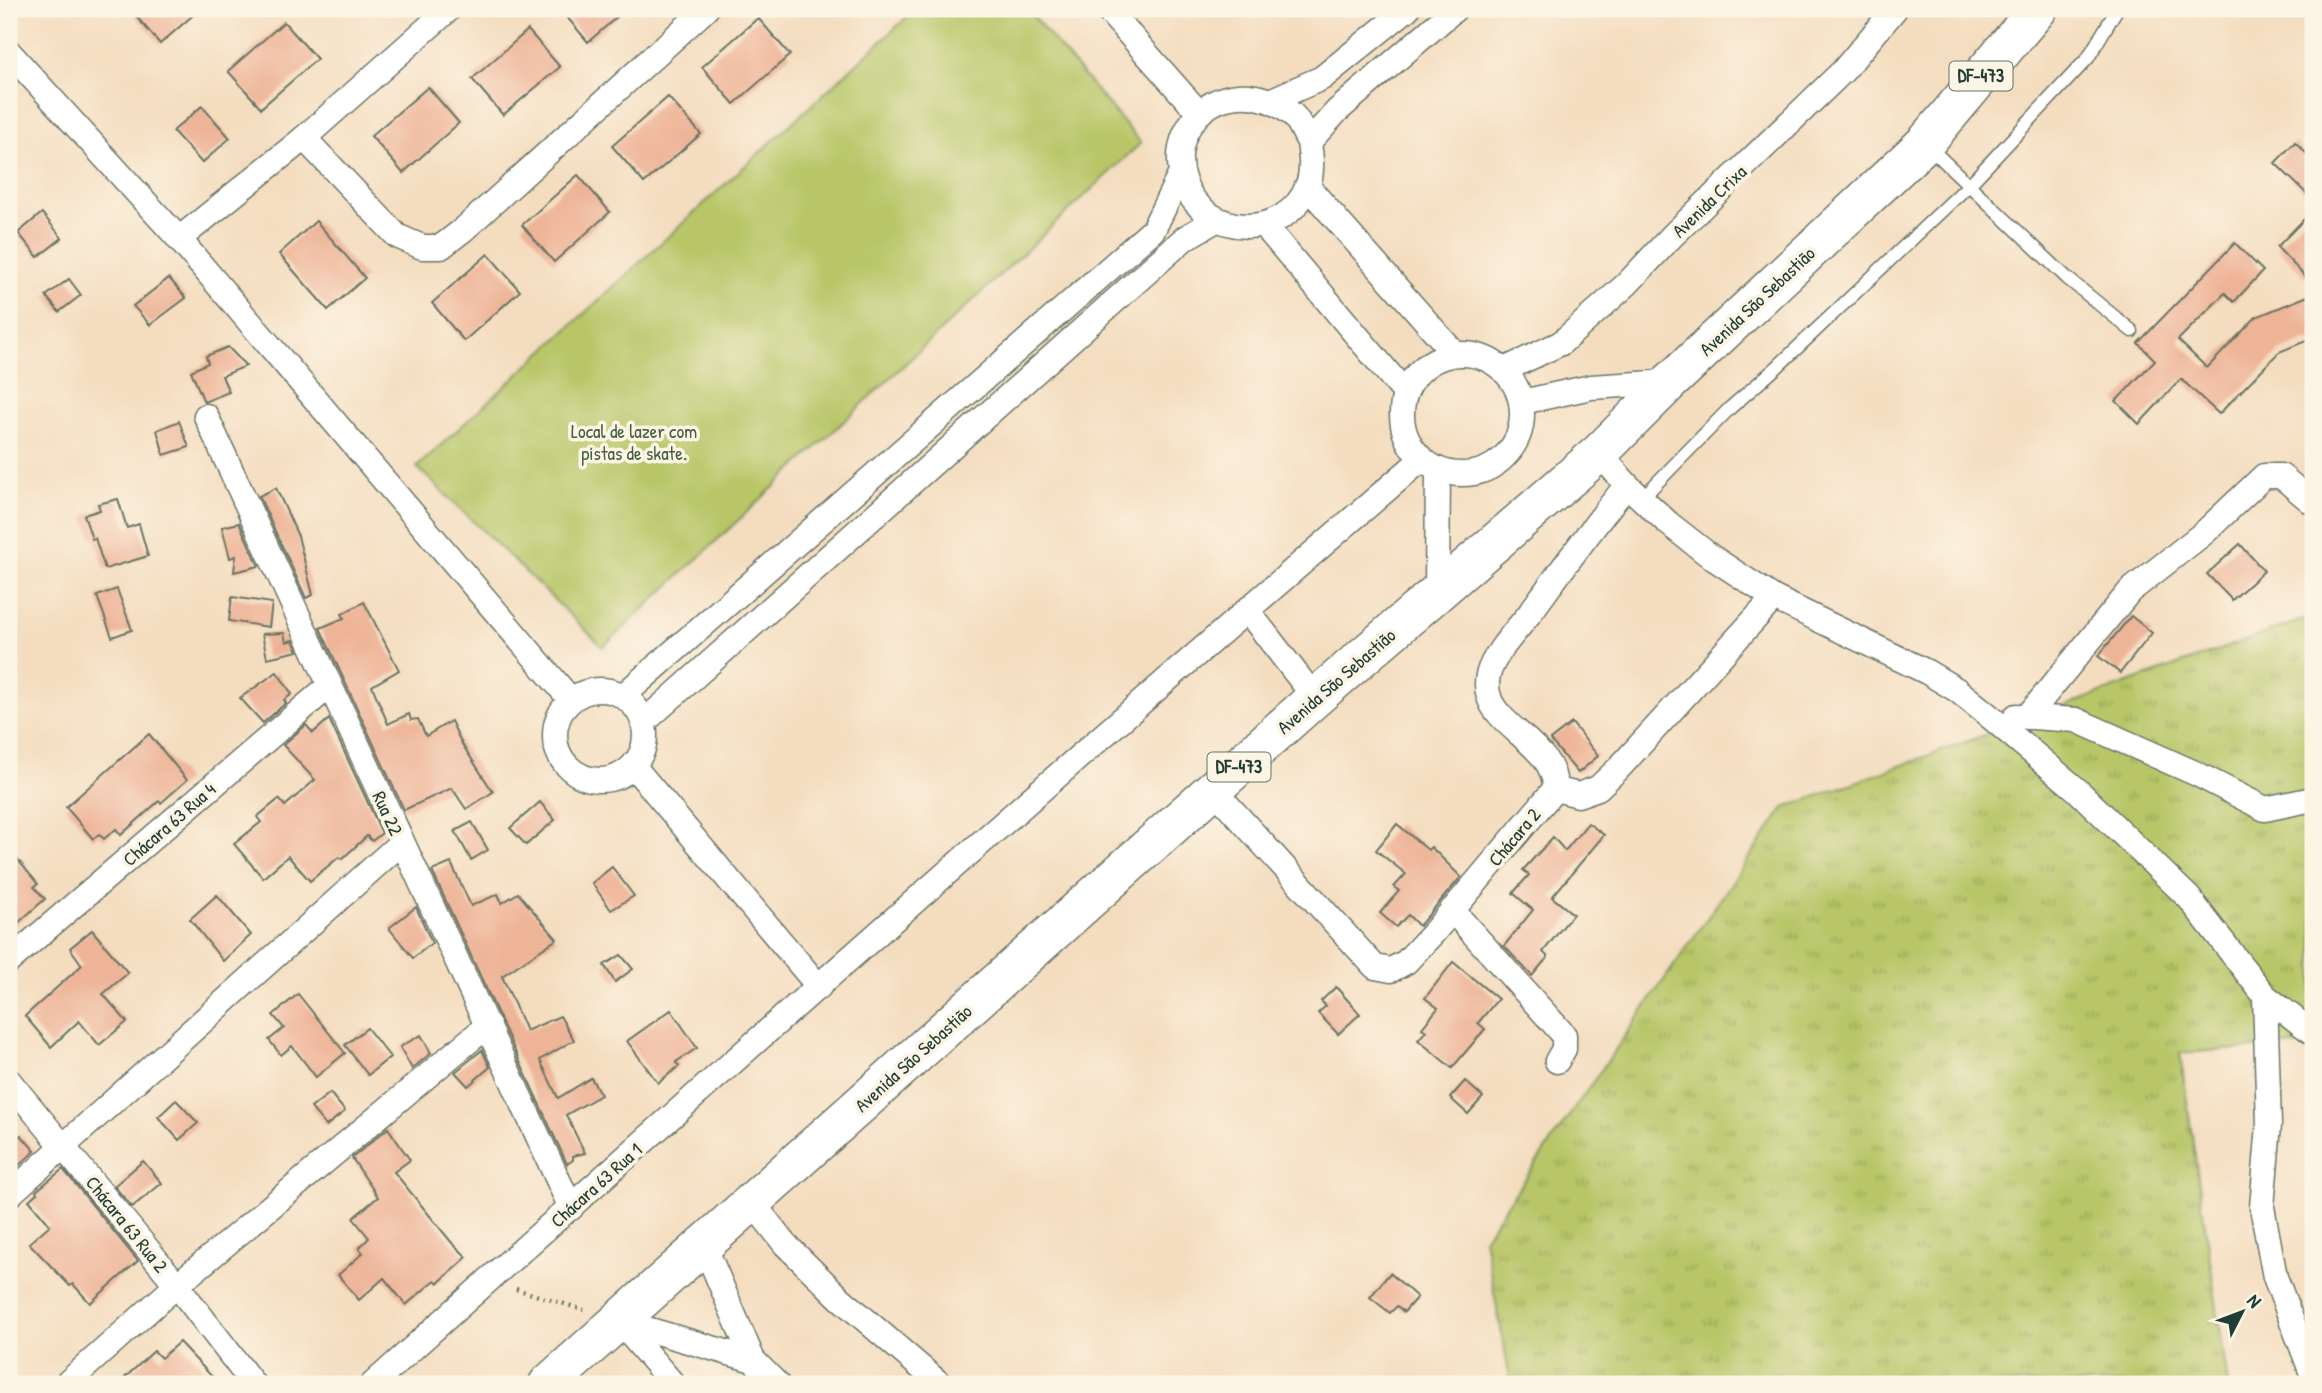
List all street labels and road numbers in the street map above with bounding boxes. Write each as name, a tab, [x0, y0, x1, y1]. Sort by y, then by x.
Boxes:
road number: DF-473	[1950, 62, 2012, 90]
street label: Avenida Crixa	[1666, 158, 1752, 243]
street label: Avenida São Sebastião	[1693, 240, 1821, 361]
street label: Avenida São Sebastião	[1271, 622, 1401, 740]
road number: DF-473	[1208, 752, 1270, 782]
street label: Chácara 63 Rua 4	[117, 776, 221, 872]
street label: Rua 22	[367, 787, 410, 839]
street label: Chácara 2	[1482, 802, 1546, 872]
street label: Avenida São Sebastião	[849, 998, 977, 1118]
street label: Chácara 63 Rua 1	[544, 1137, 648, 1233]
street label: Chácara 63 Rua 2	[80, 1170, 174, 1278]

